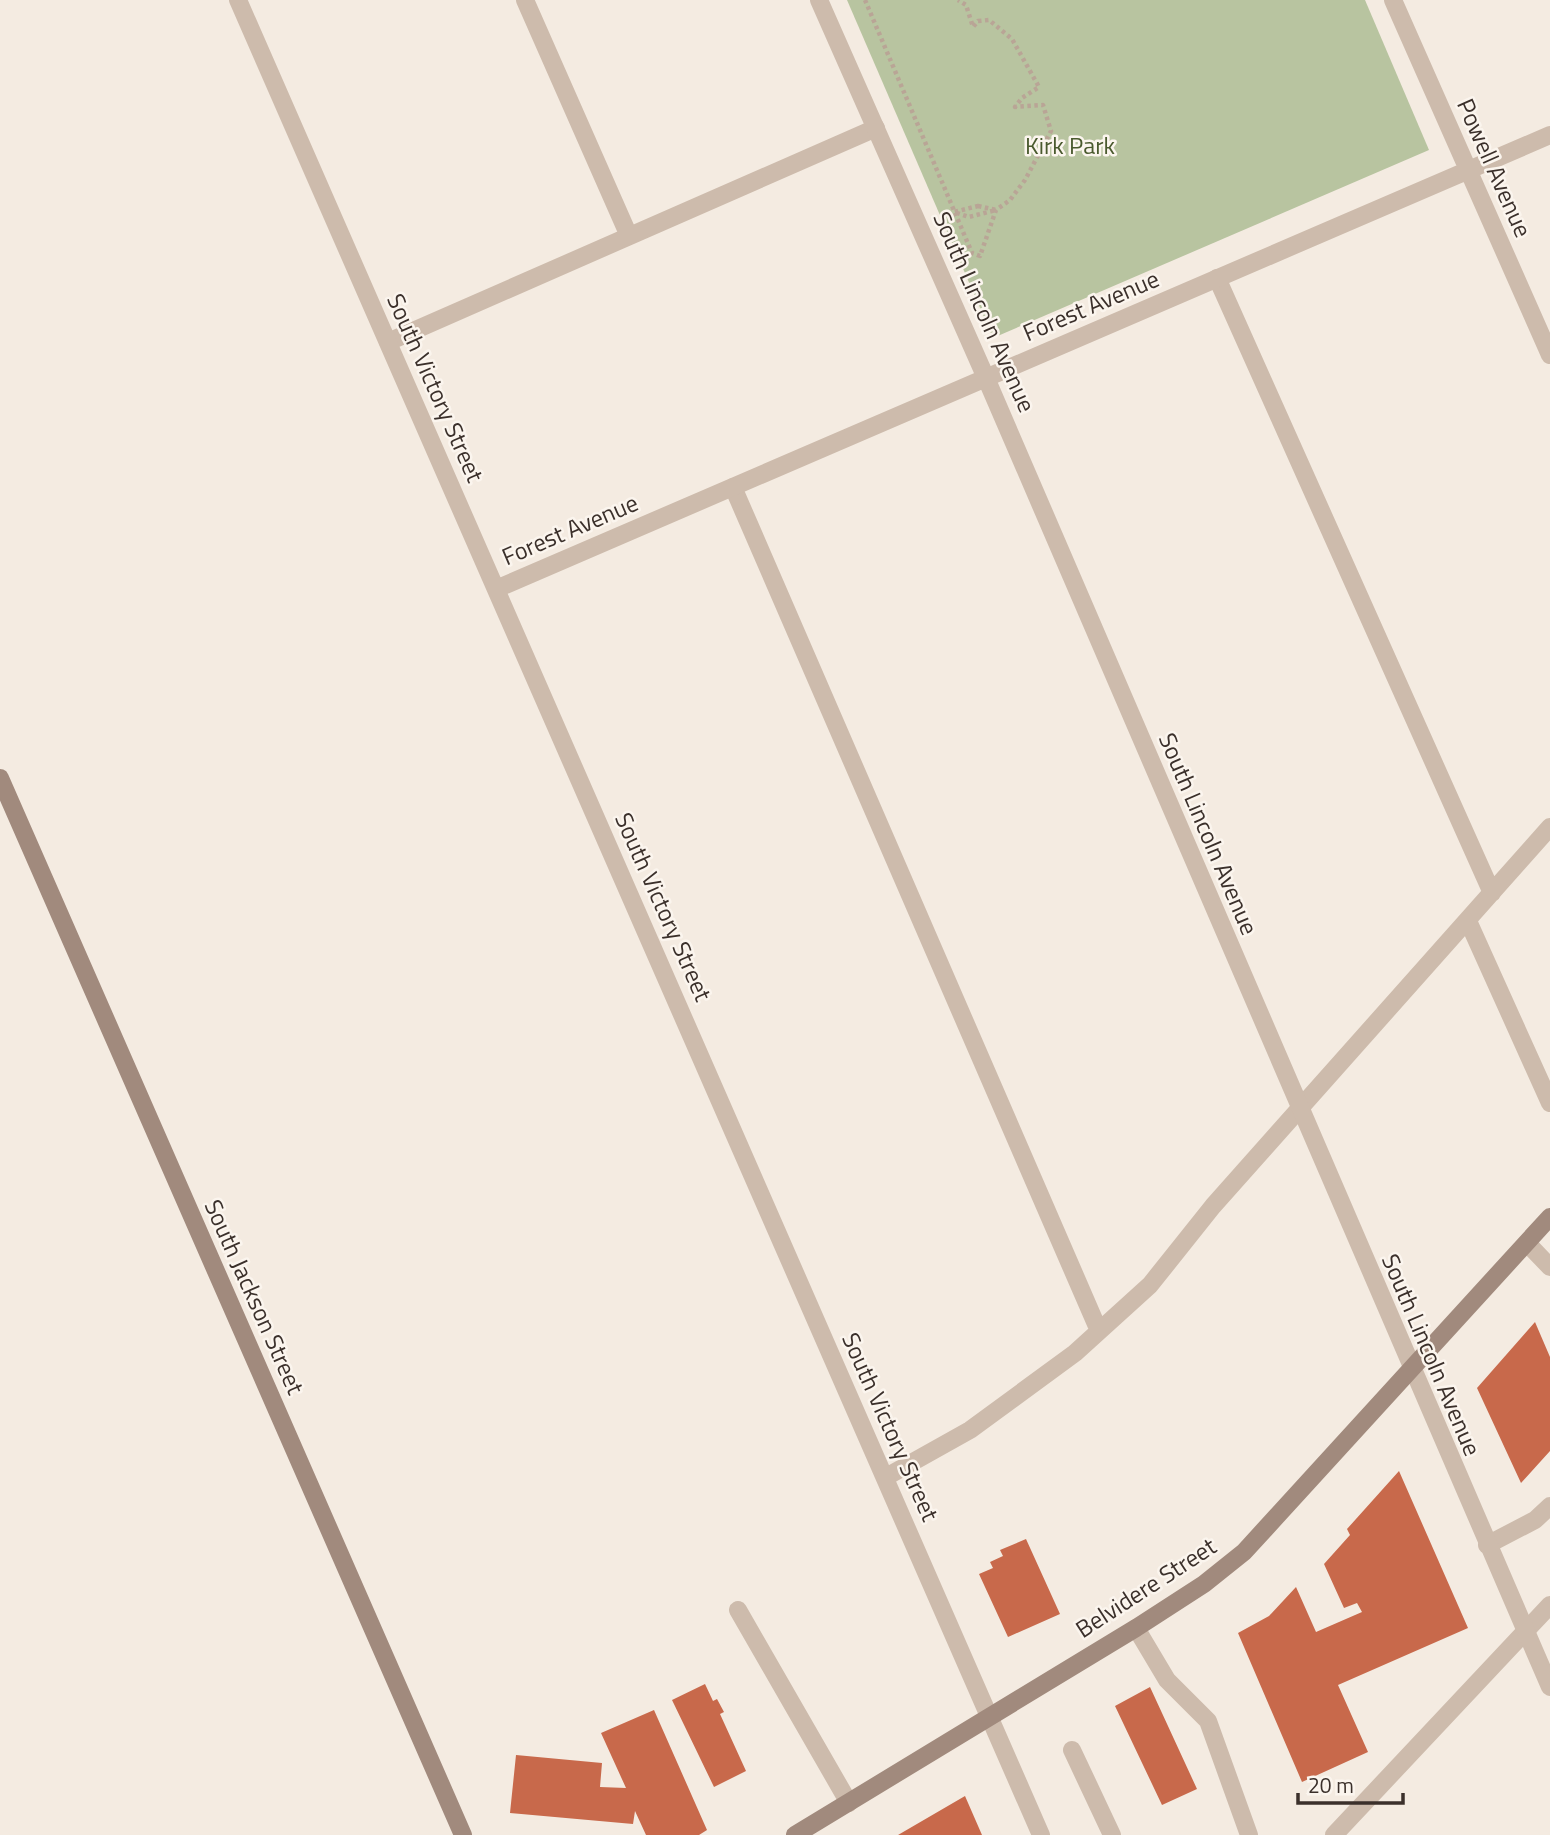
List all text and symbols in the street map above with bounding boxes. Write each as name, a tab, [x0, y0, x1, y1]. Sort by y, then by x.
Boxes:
street label: Powell Avenue	[1448, 92, 1542, 243]
park label: Kirk Park	[1025, 127, 1115, 163]
street label: South Lincoln Avenue	[924, 205, 1045, 418]
street label: Forest Avenue	[1017, 260, 1164, 350]
street label: South Victory Street	[378, 288, 494, 488]
street label: Forest Avenue	[496, 484, 643, 574]
street label: South Lincoln Avenue	[1150, 727, 1268, 940]
street label: South Victory Street	[606, 807, 722, 1007]
street label: South Jackson Street	[196, 1193, 314, 1400]
street label: South Lincoln Avenue	[1373, 1248, 1491, 1461]
street label: South Victory Street	[833, 1327, 949, 1527]
street label: Belvidere Street	[1068, 1528, 1223, 1646]
scale bar	[1298, 1762, 1403, 1806]
text: 20 m	[1308, 1769, 1354, 1801]

